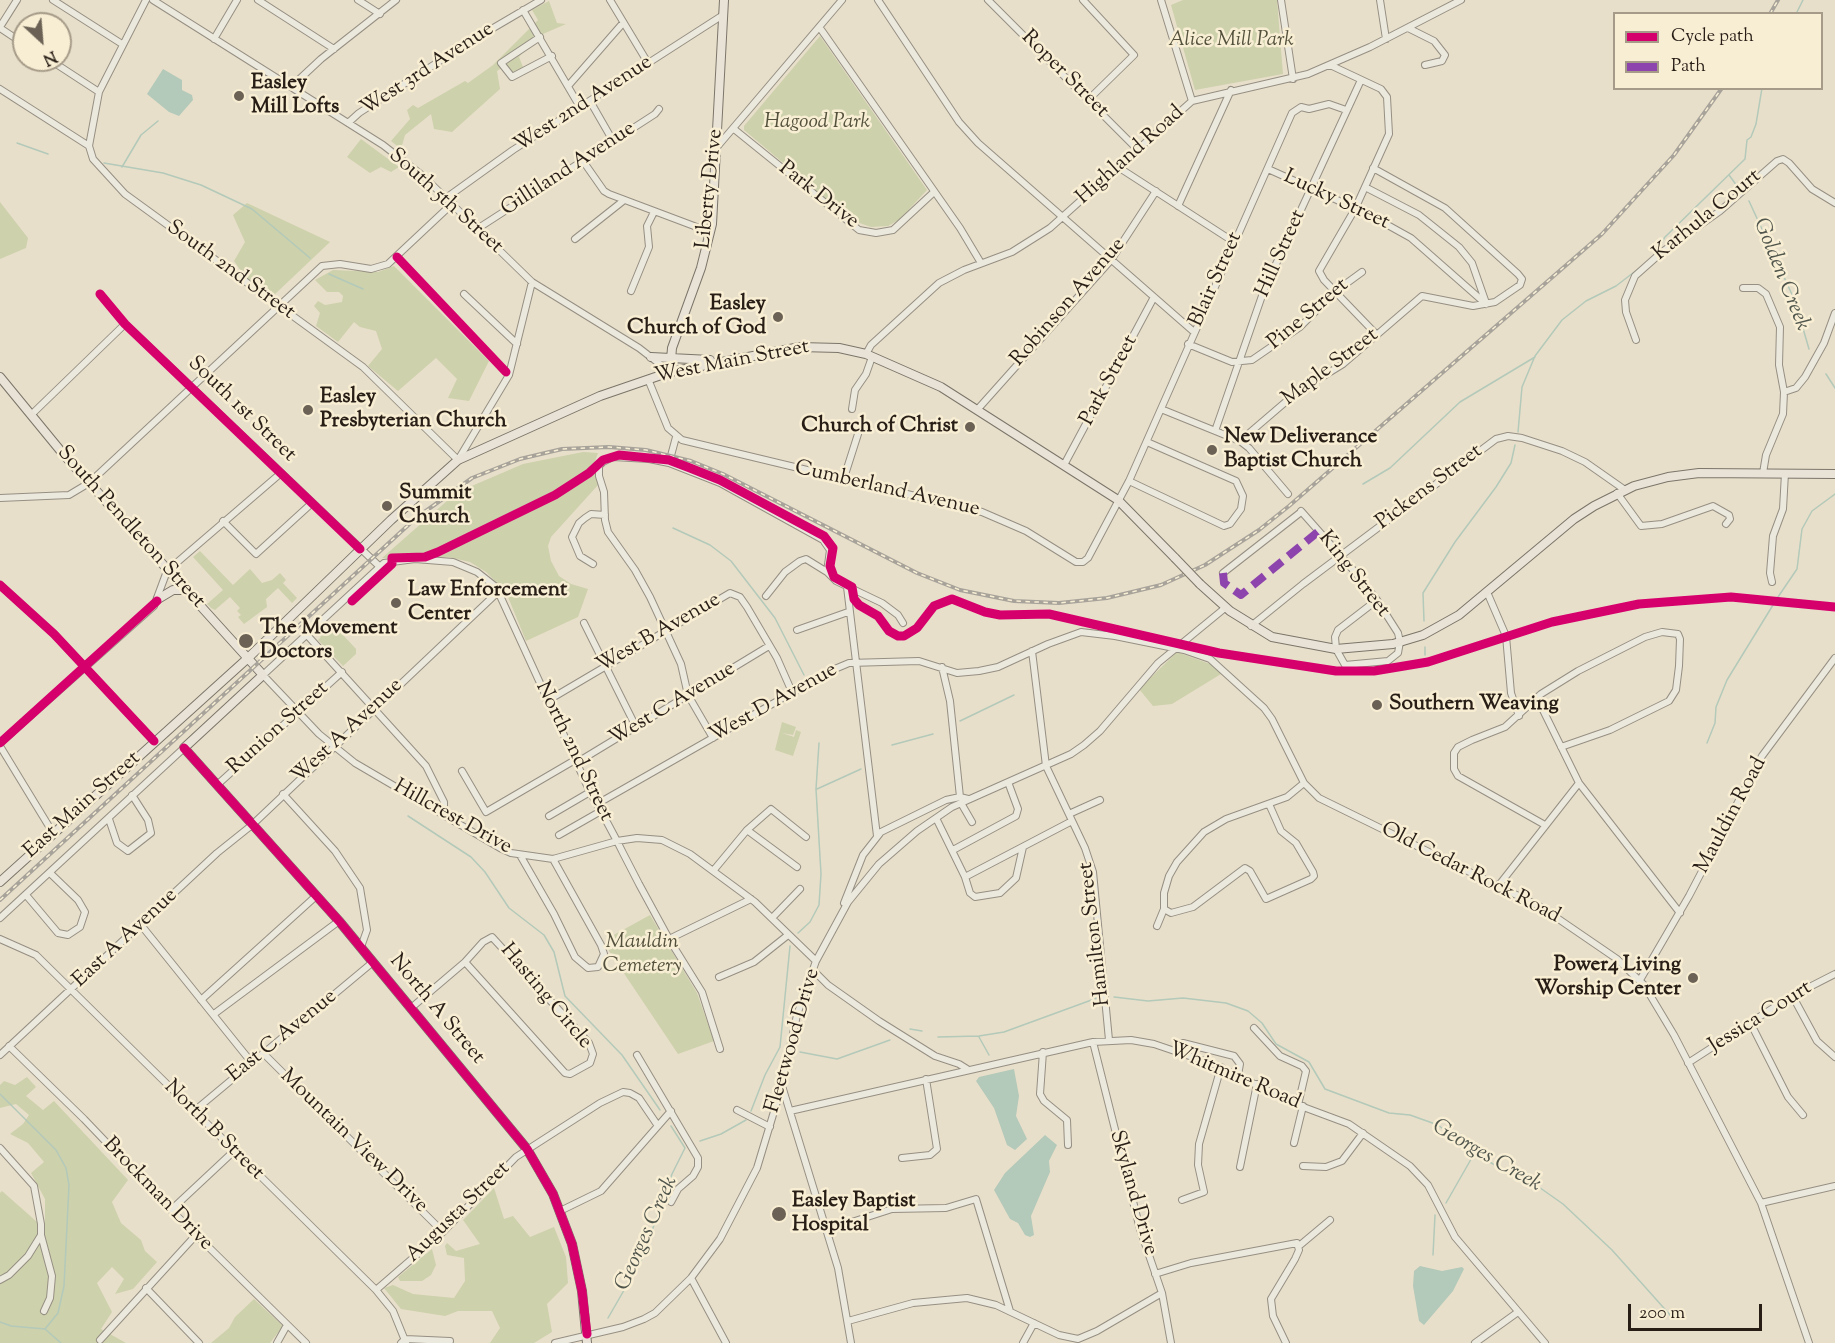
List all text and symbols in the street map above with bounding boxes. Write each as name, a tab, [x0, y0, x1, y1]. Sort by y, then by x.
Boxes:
north arrow	[12, 12, 72, 72]
legend	[1613, 12, 1823, 90]
street label: West 3rd Avenue	[357, 18, 499, 122]
text: Cycle path	[1671, 24, 1754, 50]
street label: Roper Street	[1015, 26, 1113, 124]
park label: Alice Mill Park	[1168, 28, 1294, 54]
text: N	[38, 44, 60, 70]
street label: West 2nd Avenue	[510, 51, 658, 159]
text: Path	[1671, 54, 1706, 80]
place label: Easley Mill Lofts	[251, 71, 339, 121]
marker: Easley Mill Lofts	[232, 89, 246, 103]
street label: Highland Road	[1072, 101, 1190, 211]
park label: Hagood Park	[764, 110, 870, 136]
street label: Gilliland Avenue	[497, 117, 641, 223]
street label: Liberty Drive	[692, 128, 730, 250]
street label: South 5th Street	[383, 144, 507, 260]
street label: Park Drive	[773, 157, 863, 235]
street label: Lucky Street	[1279, 165, 1393, 237]
street label: Karhula Court	[1649, 165, 1767, 267]
street label: Hill Street	[1252, 206, 1312, 302]
water label: Golden Creek	[1746, 215, 1814, 335]
street label: South 2nd Street	[161, 216, 299, 326]
street label: Blair Street	[1185, 229, 1249, 331]
street label: Robinson Avenue	[1006, 233, 1132, 373]
street label: Pine Street	[1263, 274, 1355, 356]
place label: Easley Church of God	[627, 292, 766, 342]
marker: Easley Church of God	[771, 310, 785, 324]
street label: Maple Street	[1278, 323, 1384, 413]
street label: Park Street	[1076, 331, 1144, 431]
street label: West Main Street	[653, 336, 811, 390]
street label: South 1st Street	[181, 352, 301, 468]
place label: Easley Presbyterian Church	[320, 385, 507, 435]
marker: Easley Presbyterian Church	[301, 403, 315, 417]
place label: Church of Christ	[801, 414, 958, 440]
marker: Church of Christ	[963, 420, 977, 434]
place label: New Deliverance Baptist Church	[1224, 425, 1377, 475]
street label: Pickens Street	[1372, 440, 1488, 536]
street label: South Pendleton Street	[50, 442, 210, 614]
marker: New Deliverance Baptist Church	[1205, 443, 1219, 457]
street label: Cumberland Avenue	[792, 456, 982, 524]
place label: Summit Church	[399, 481, 471, 531]
marker: Summit Church	[380, 499, 394, 513]
street label: King Street	[1312, 527, 1394, 623]
place label: Law Enforcement Center	[408, 578, 567, 628]
street label: West B Avenue	[593, 588, 725, 680]
marker: Law Enforcement Center	[389, 596, 403, 610]
place label: The Movement Doctors	[260, 616, 397, 666]
marker: The Movement Doctors	[237, 632, 255, 650]
street label: West C Avenue	[605, 657, 741, 753]
street label: West D Avenue	[706, 659, 842, 749]
street label: West A Avenue	[287, 674, 409, 790]
street label: Runion Street	[223, 677, 335, 781]
street label: North 2nd Street	[528, 678, 618, 826]
place label: Southern Weaving	[1389, 692, 1559, 718]
marker: Southern Weaving	[1370, 698, 1384, 712]
street label: East Main Street	[19, 747, 147, 865]
street label: Mauldin Road	[1691, 753, 1773, 879]
street label: Hillcrest Drive	[388, 775, 516, 861]
street label: Old Cedar Rock Road	[1376, 818, 1564, 930]
street label: Hamilton Street	[1075, 860, 1117, 1008]
street label: East A Avenue	[68, 884, 184, 994]
park label: Mauldin Cemetery	[603, 930, 681, 980]
street label: Hasting Circle	[494, 939, 596, 1055]
street label: North A Street	[383, 950, 489, 1070]
place label: Power4 Living Worship Center	[1535, 953, 1681, 1003]
street label: Fleetwood Drive	[761, 966, 827, 1116]
marker: Power4 Living Worship Center	[1686, 971, 1700, 985]
street label: Jessica Court	[1705, 976, 1817, 1060]
street label: East C Avenue	[223, 985, 343, 1089]
street label: Whitmire Road	[1164, 1038, 1304, 1116]
street label: Mountain View Drive	[274, 1065, 432, 1219]
street label: North B Street	[158, 1076, 268, 1186]
water label: Georges Creek	[1426, 1115, 1546, 1199]
street label: Skyland Drive	[1102, 1128, 1162, 1258]
street label: Brockman Drive	[97, 1133, 217, 1257]
street label: Augusta Street	[402, 1157, 516, 1269]
water label: Georges Creek	[611, 1173, 685, 1295]
place label: Easley Baptist Hospital	[792, 1189, 916, 1239]
marker: Easley Baptist Hospital	[770, 1205, 788, 1223]
scale bar	[1631, 1292, 1764, 1330]
text: 200 m	[1639, 1301, 1685, 1327]

